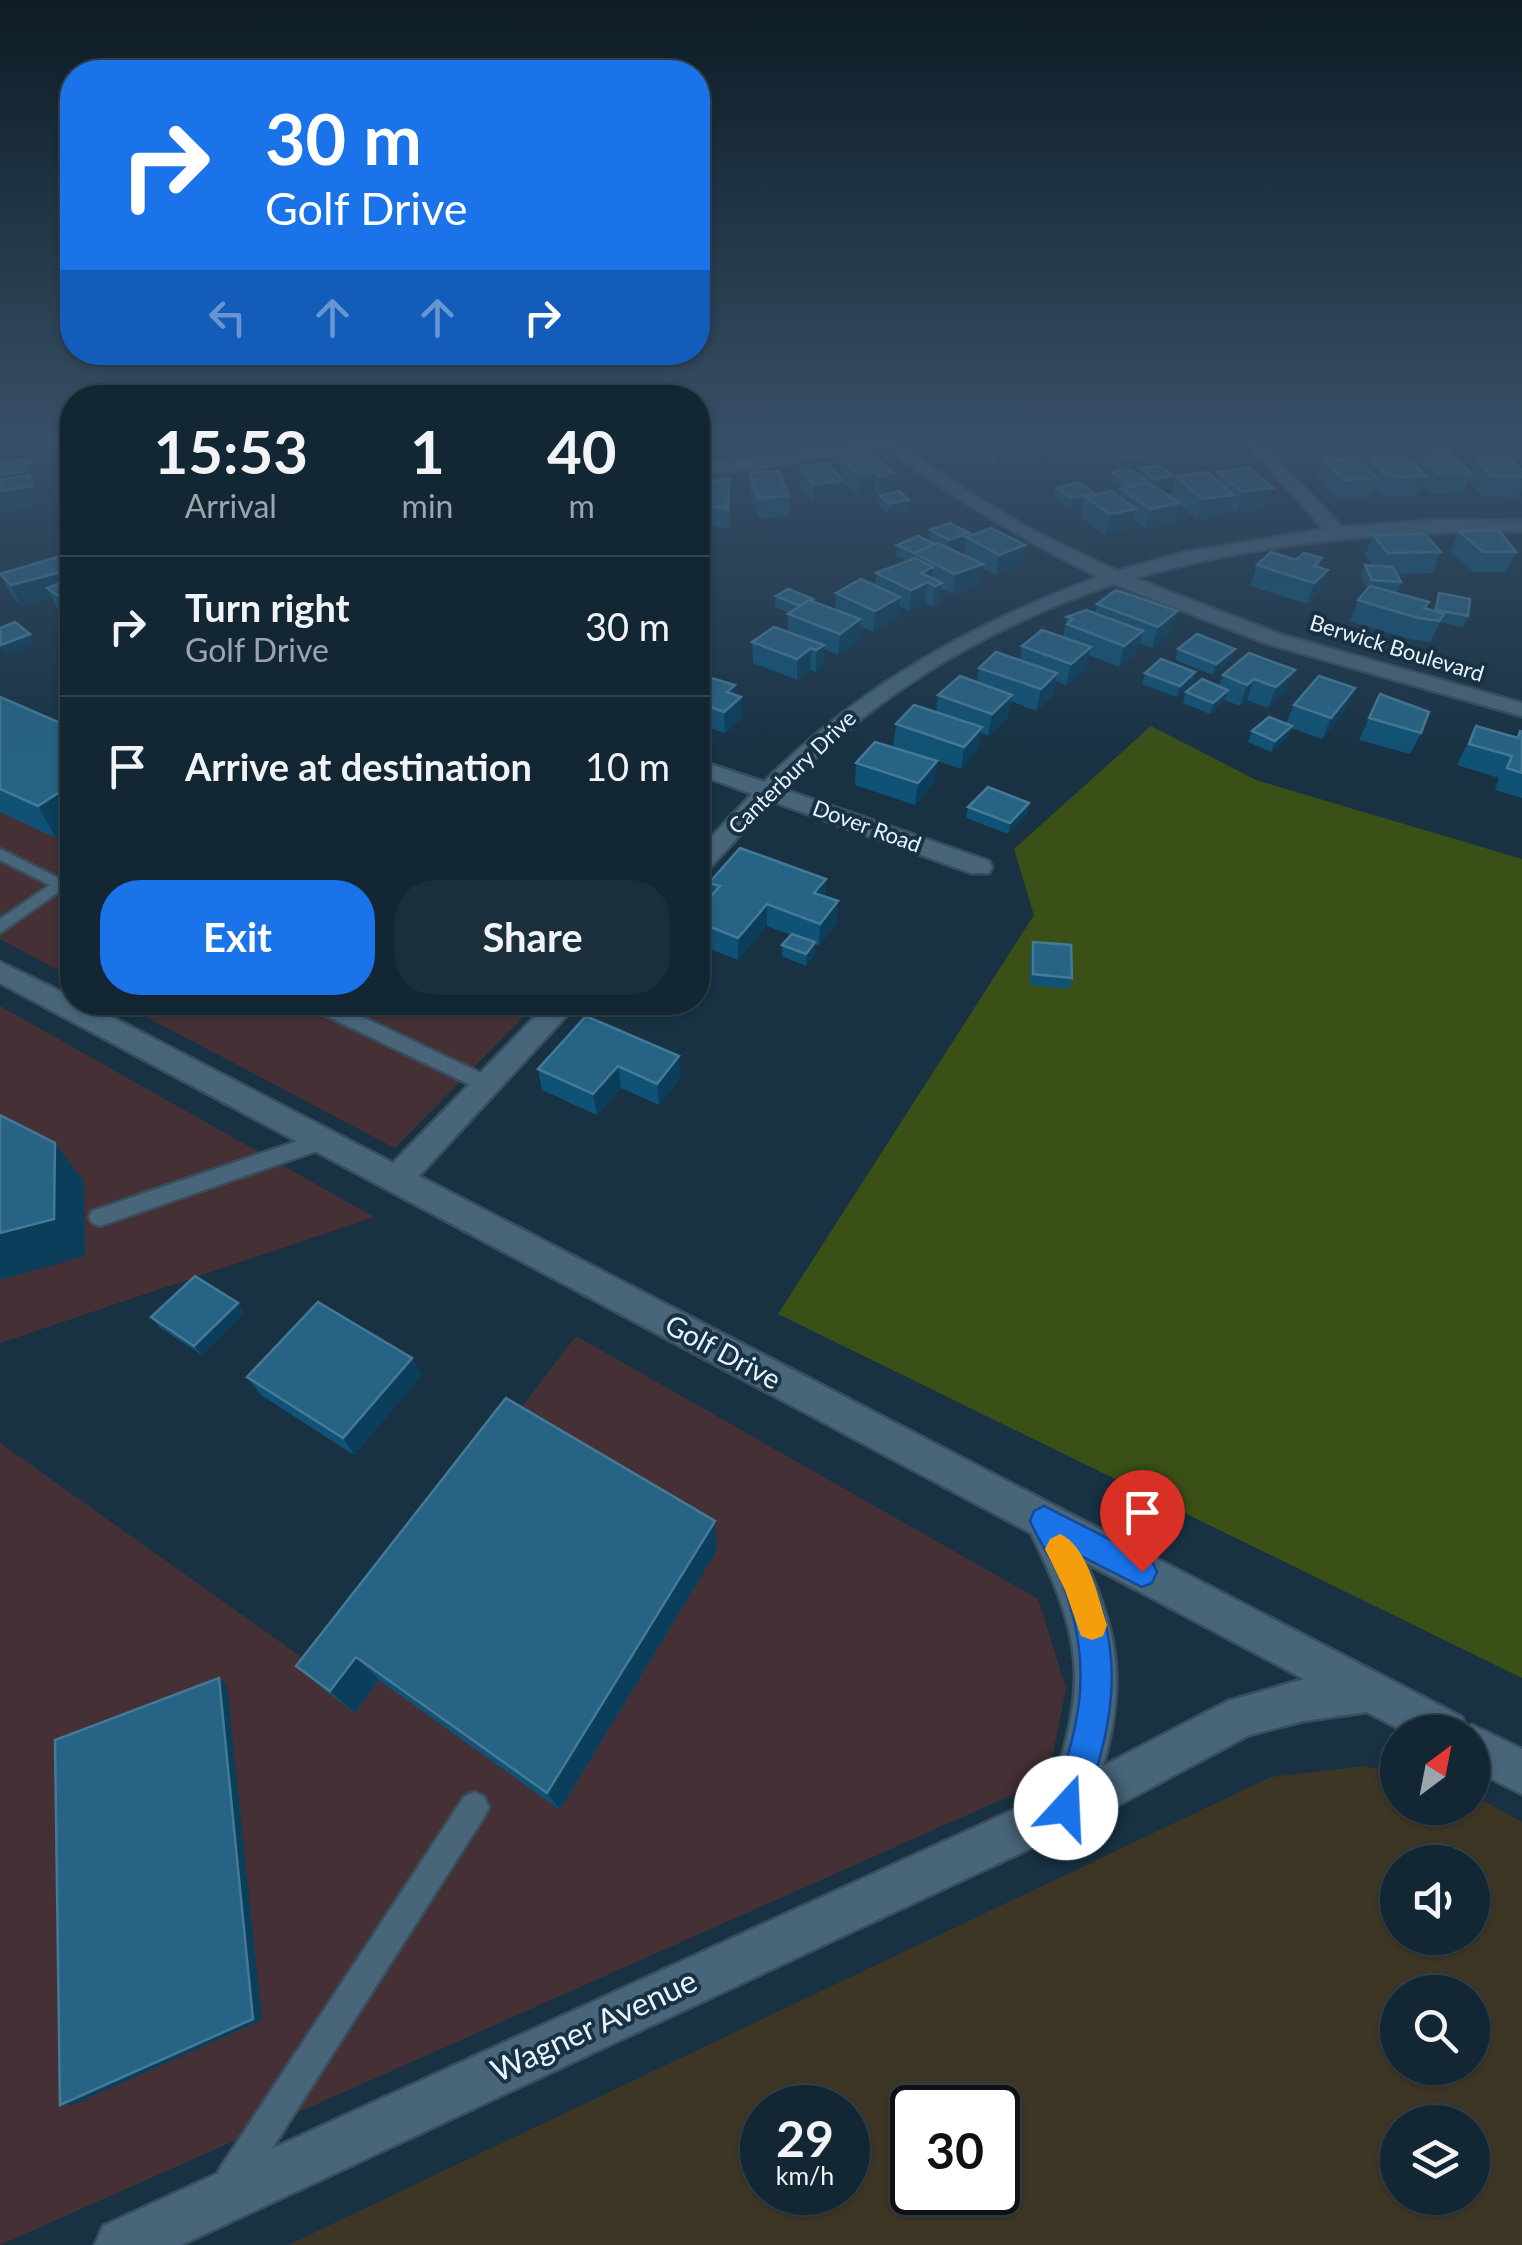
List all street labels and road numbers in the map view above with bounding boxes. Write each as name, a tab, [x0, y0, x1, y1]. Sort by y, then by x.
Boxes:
street label: Berwick Boulevard	[1307, 608, 1488, 687]
street label: Canterbury Drive	[722, 704, 861, 839]
street label: Dover Road	[809, 793, 925, 858]
street label: Golf Drive	[660, 1307, 787, 1396]
street label: Wagner Avenue	[484, 1960, 703, 2089]

